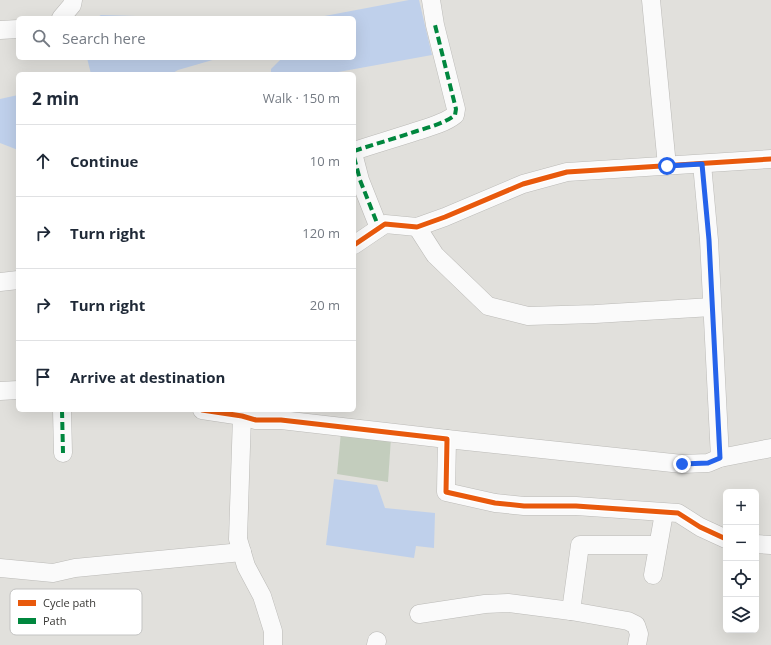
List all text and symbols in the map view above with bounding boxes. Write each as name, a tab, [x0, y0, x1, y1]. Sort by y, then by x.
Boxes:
search box	[16, 16, 356, 60]
icon: search	[30, 27, 52, 49]
text: Search here	[62, 28, 146, 48]
text: 2 min	[32, 87, 79, 110]
text: Walk · 150 m	[263, 89, 340, 107]
icon: ahead	[32, 150, 54, 172]
text: Continue	[70, 151, 138, 171]
text: 10 m	[310, 152, 340, 170]
route start	[658, 157, 676, 175]
icon: right	[32, 222, 54, 244]
text: Turn right	[70, 223, 145, 243]
text: 120 m	[302, 224, 340, 242]
icon: right	[32, 294, 54, 316]
text: Turn right	[70, 295, 145, 315]
text: 20 m	[310, 296, 340, 314]
icon: arrive	[32, 366, 54, 388]
text: Arrive at destination	[70, 367, 225, 387]
route end	[673, 455, 691, 473]
map controls	[723, 489, 759, 633]
button: +	[723, 489, 759, 525]
button: −	[723, 525, 759, 561]
button: locate	[723, 561, 759, 597]
legend	[10, 589, 142, 635]
text: Cycle path	[43, 595, 96, 610]
button: layers	[723, 597, 759, 633]
text: Path	[43, 613, 66, 628]

